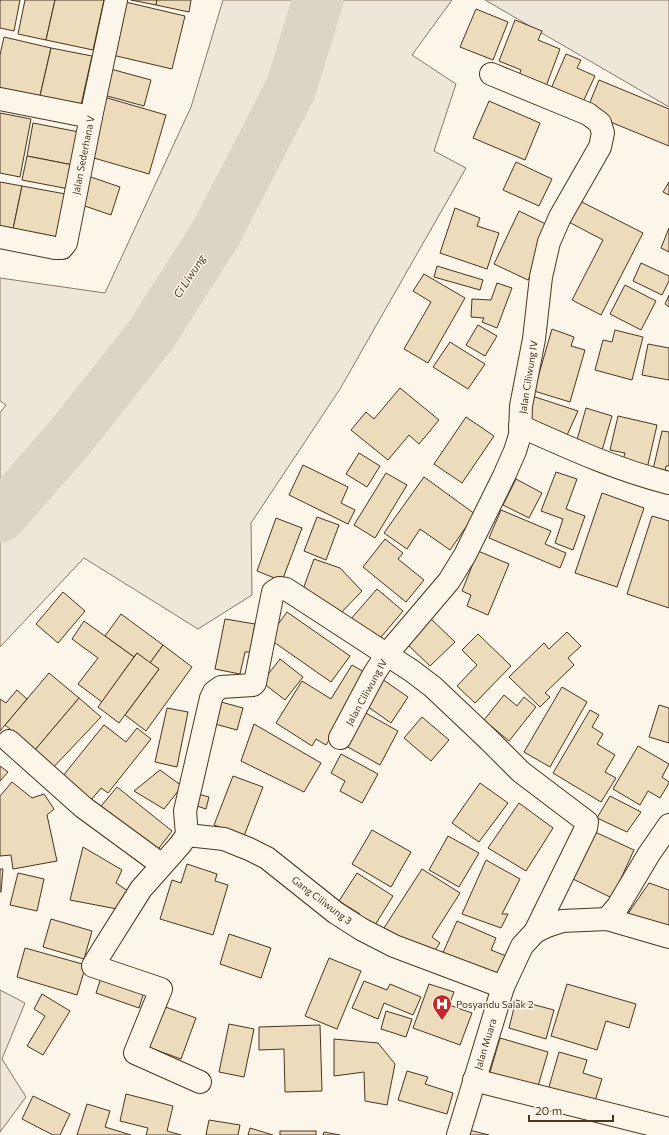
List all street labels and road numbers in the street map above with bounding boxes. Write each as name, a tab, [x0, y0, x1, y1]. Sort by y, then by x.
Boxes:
street label: Jalan Sederhana V	[69, 114, 97, 196]
street label: Jalan Ciliwung IV	[516, 339, 540, 415]
street label: Jalan Ciliwung IV	[343, 656, 389, 727]
street label: Gang Ciliwung 3	[289, 873, 355, 927]
street label: Jalan Muara	[472, 1017, 498, 1071]

